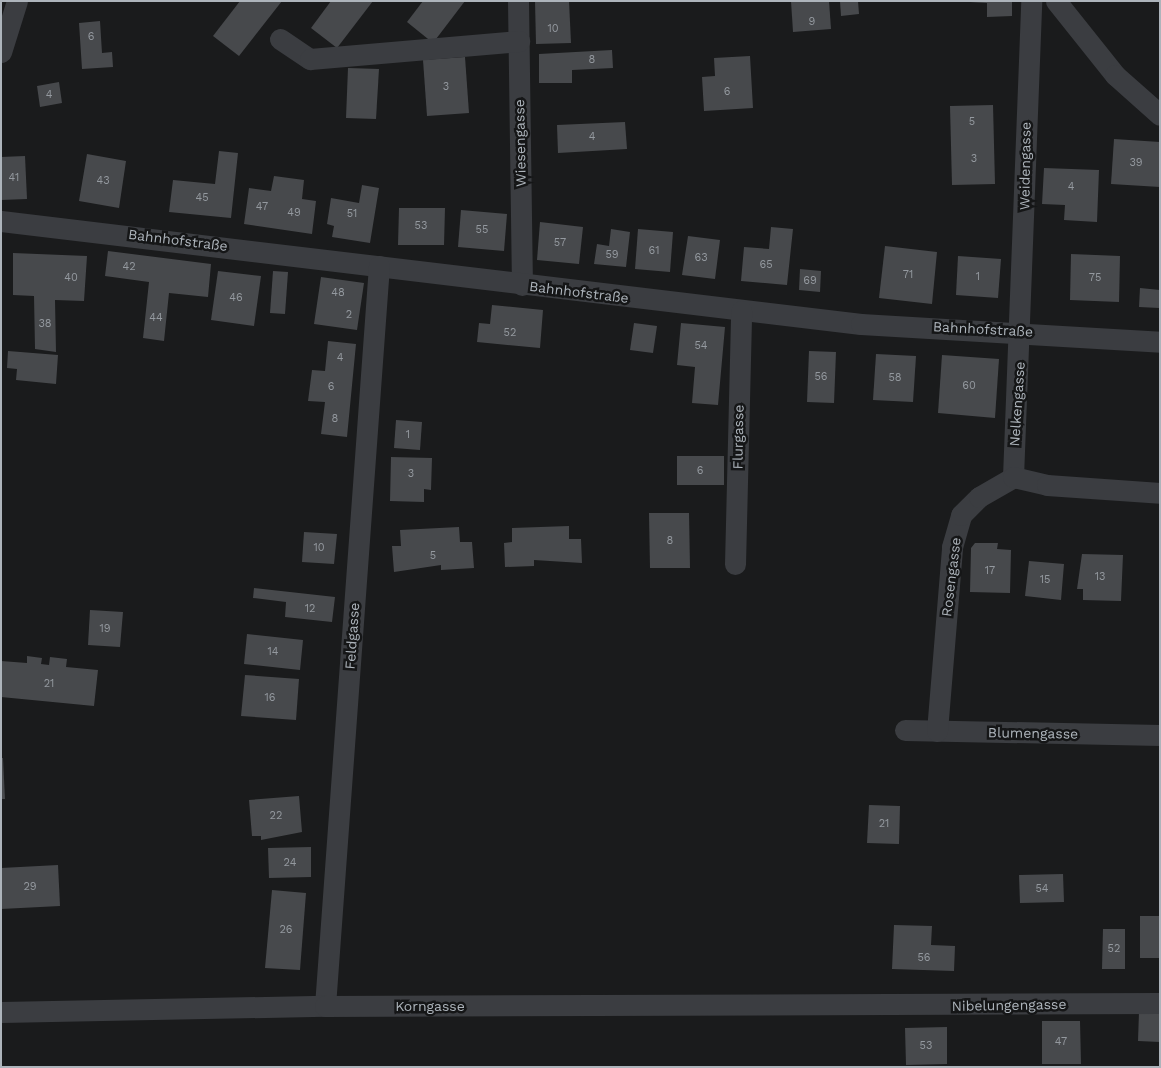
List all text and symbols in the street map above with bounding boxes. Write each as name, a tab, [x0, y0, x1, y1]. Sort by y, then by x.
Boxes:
house number: 9	[809, 15, 815, 29]
house number: 10	[547, 22, 559, 36]
house number: 6	[88, 30, 94, 44]
house number: 8	[589, 53, 595, 67]
house number: 3	[443, 80, 449, 94]
house number: 6	[724, 85, 730, 99]
house number: 4	[46, 88, 52, 102]
street label: Wiesengasse	[511, 99, 529, 187]
house number: 5	[969, 115, 975, 129]
street label: Weidengasse	[1016, 122, 1034, 210]
house number: 4	[589, 130, 595, 144]
house number: 3	[971, 152, 977, 166]
house number: 39	[1129, 156, 1143, 170]
house number: 41	[9, 171, 19, 185]
house number: 43	[96, 174, 110, 188]
house number: 4	[1068, 180, 1074, 194]
house number: 45	[195, 191, 209, 205]
house number: 47	[256, 200, 268, 214]
house number: 49	[287, 206, 301, 220]
house number: 51	[347, 207, 357, 221]
house number: 53	[415, 219, 427, 233]
house number: 55	[476, 223, 488, 237]
street label: Bahnhofstraße	[127, 226, 229, 254]
house number: 57	[554, 236, 566, 250]
house number: 61	[649, 244, 659, 258]
house number: 59	[605, 248, 619, 262]
house number: 63	[694, 251, 708, 265]
house number: 65	[759, 258, 773, 272]
house number: 42	[122, 260, 136, 274]
house number: 71	[903, 268, 913, 282]
house number: 1	[976, 270, 980, 284]
house number: 40	[64, 271, 78, 285]
house number: 75	[1089, 271, 1101, 285]
house number: 69	[803, 274, 817, 288]
street label: Bahnhofstraße	[528, 278, 630, 306]
house number: 48	[331, 286, 345, 300]
house number: 46	[229, 291, 243, 305]
house number: 2	[346, 308, 352, 322]
house number: 44	[149, 311, 163, 325]
house number: 38	[38, 317, 52, 331]
street label: Bahnhofstraße	[933, 318, 1033, 340]
house number: 52	[504, 326, 516, 340]
house number: 54	[694, 339, 708, 353]
house number: 4	[337, 351, 343, 365]
street label: Nelkengasse	[1006, 361, 1028, 447]
house number: 56	[814, 370, 828, 384]
house number: 58	[888, 371, 902, 385]
house number: 60	[962, 379, 976, 393]
house number: 6	[328, 380, 334, 394]
street label: Flurgasse	[729, 404, 747, 470]
house number: 8	[332, 412, 338, 426]
house number: 1	[406, 428, 410, 442]
house number: 6	[697, 464, 703, 478]
house number: 3	[408, 467, 414, 481]
house number: 8	[667, 534, 673, 548]
street label: Rosengasse	[938, 536, 964, 618]
house number: 10	[313, 541, 325, 555]
house number: 5	[430, 549, 436, 563]
house number: 17	[985, 564, 995, 578]
house number: 13	[1095, 570, 1105, 584]
house number: 15	[1040, 573, 1050, 587]
house number: 12	[305, 602, 315, 616]
street label: Feldgasse	[341, 602, 363, 670]
house number: 19	[99, 622, 111, 636]
house number: 14	[267, 645, 279, 659]
house number: 21	[44, 677, 54, 691]
house number: 16	[265, 691, 275, 705]
street label: Blumengasse	[988, 724, 1078, 742]
house number: 22	[270, 809, 282, 823]
house number: 21	[879, 817, 889, 831]
house number: 24	[284, 856, 296, 870]
house number: 29	[23, 880, 37, 894]
house number: 54	[1035, 882, 1049, 896]
house number: 26	[279, 923, 293, 937]
house number: 52	[1108, 942, 1120, 956]
house number: 56	[917, 951, 931, 965]
street label: Nibelungengasse	[951, 996, 1067, 1014]
street label: Korngasse	[395, 998, 465, 1014]
house number: 47	[1055, 1035, 1067, 1049]
house number: 53	[920, 1039, 932, 1053]

